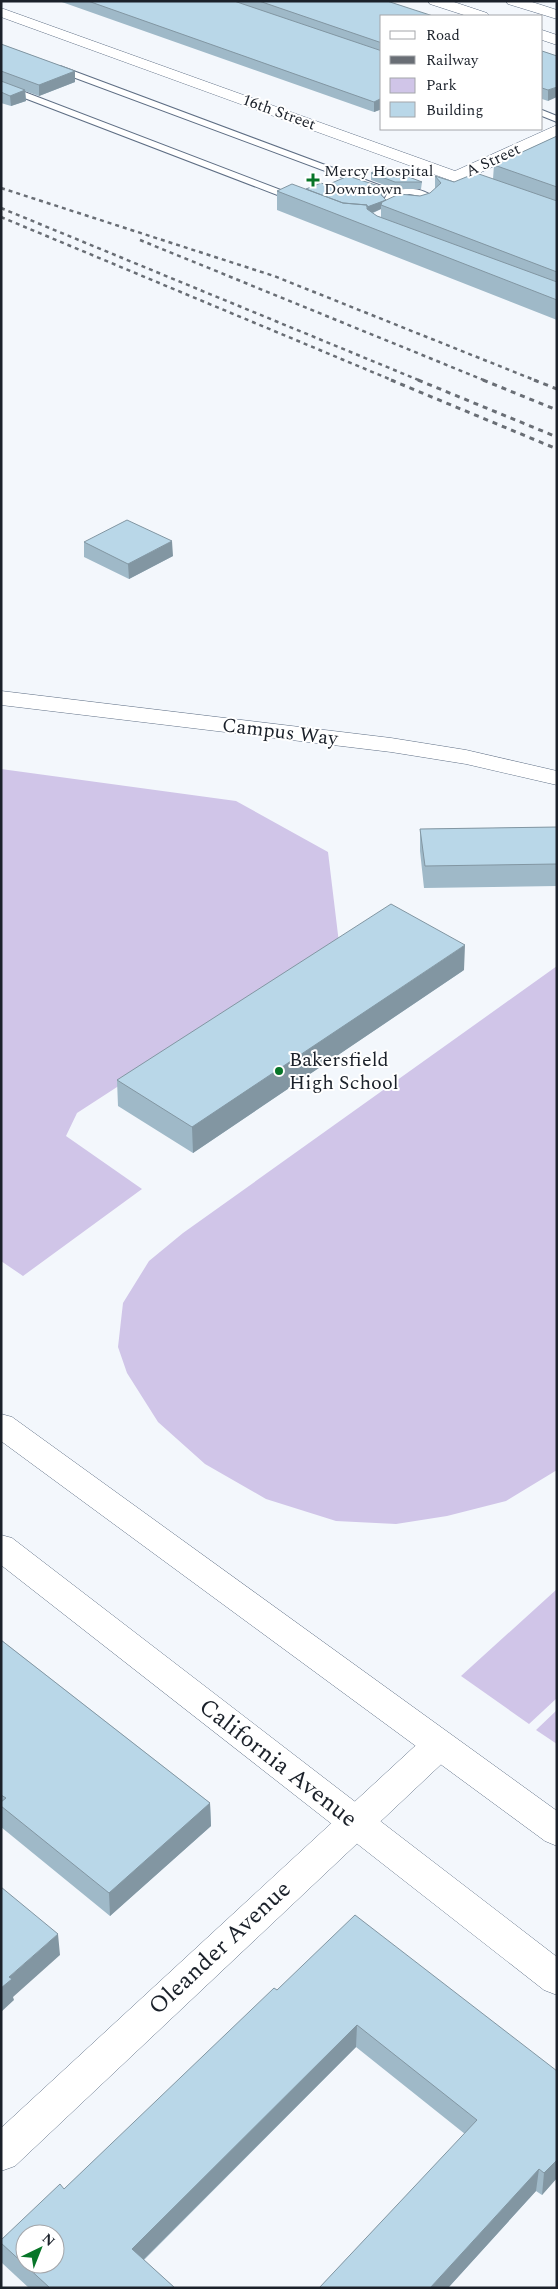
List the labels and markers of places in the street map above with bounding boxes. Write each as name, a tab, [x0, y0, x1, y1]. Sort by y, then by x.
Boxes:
place label: Mercy Hospital Downtown	[324, 159, 434, 201]
marker: Mercy Hospital Downtown	[306, 173, 320, 187]
place label: Bakersfield High School	[289, 1045, 399, 1098]
marker: Bakersfield High School	[273, 1065, 285, 1077]

